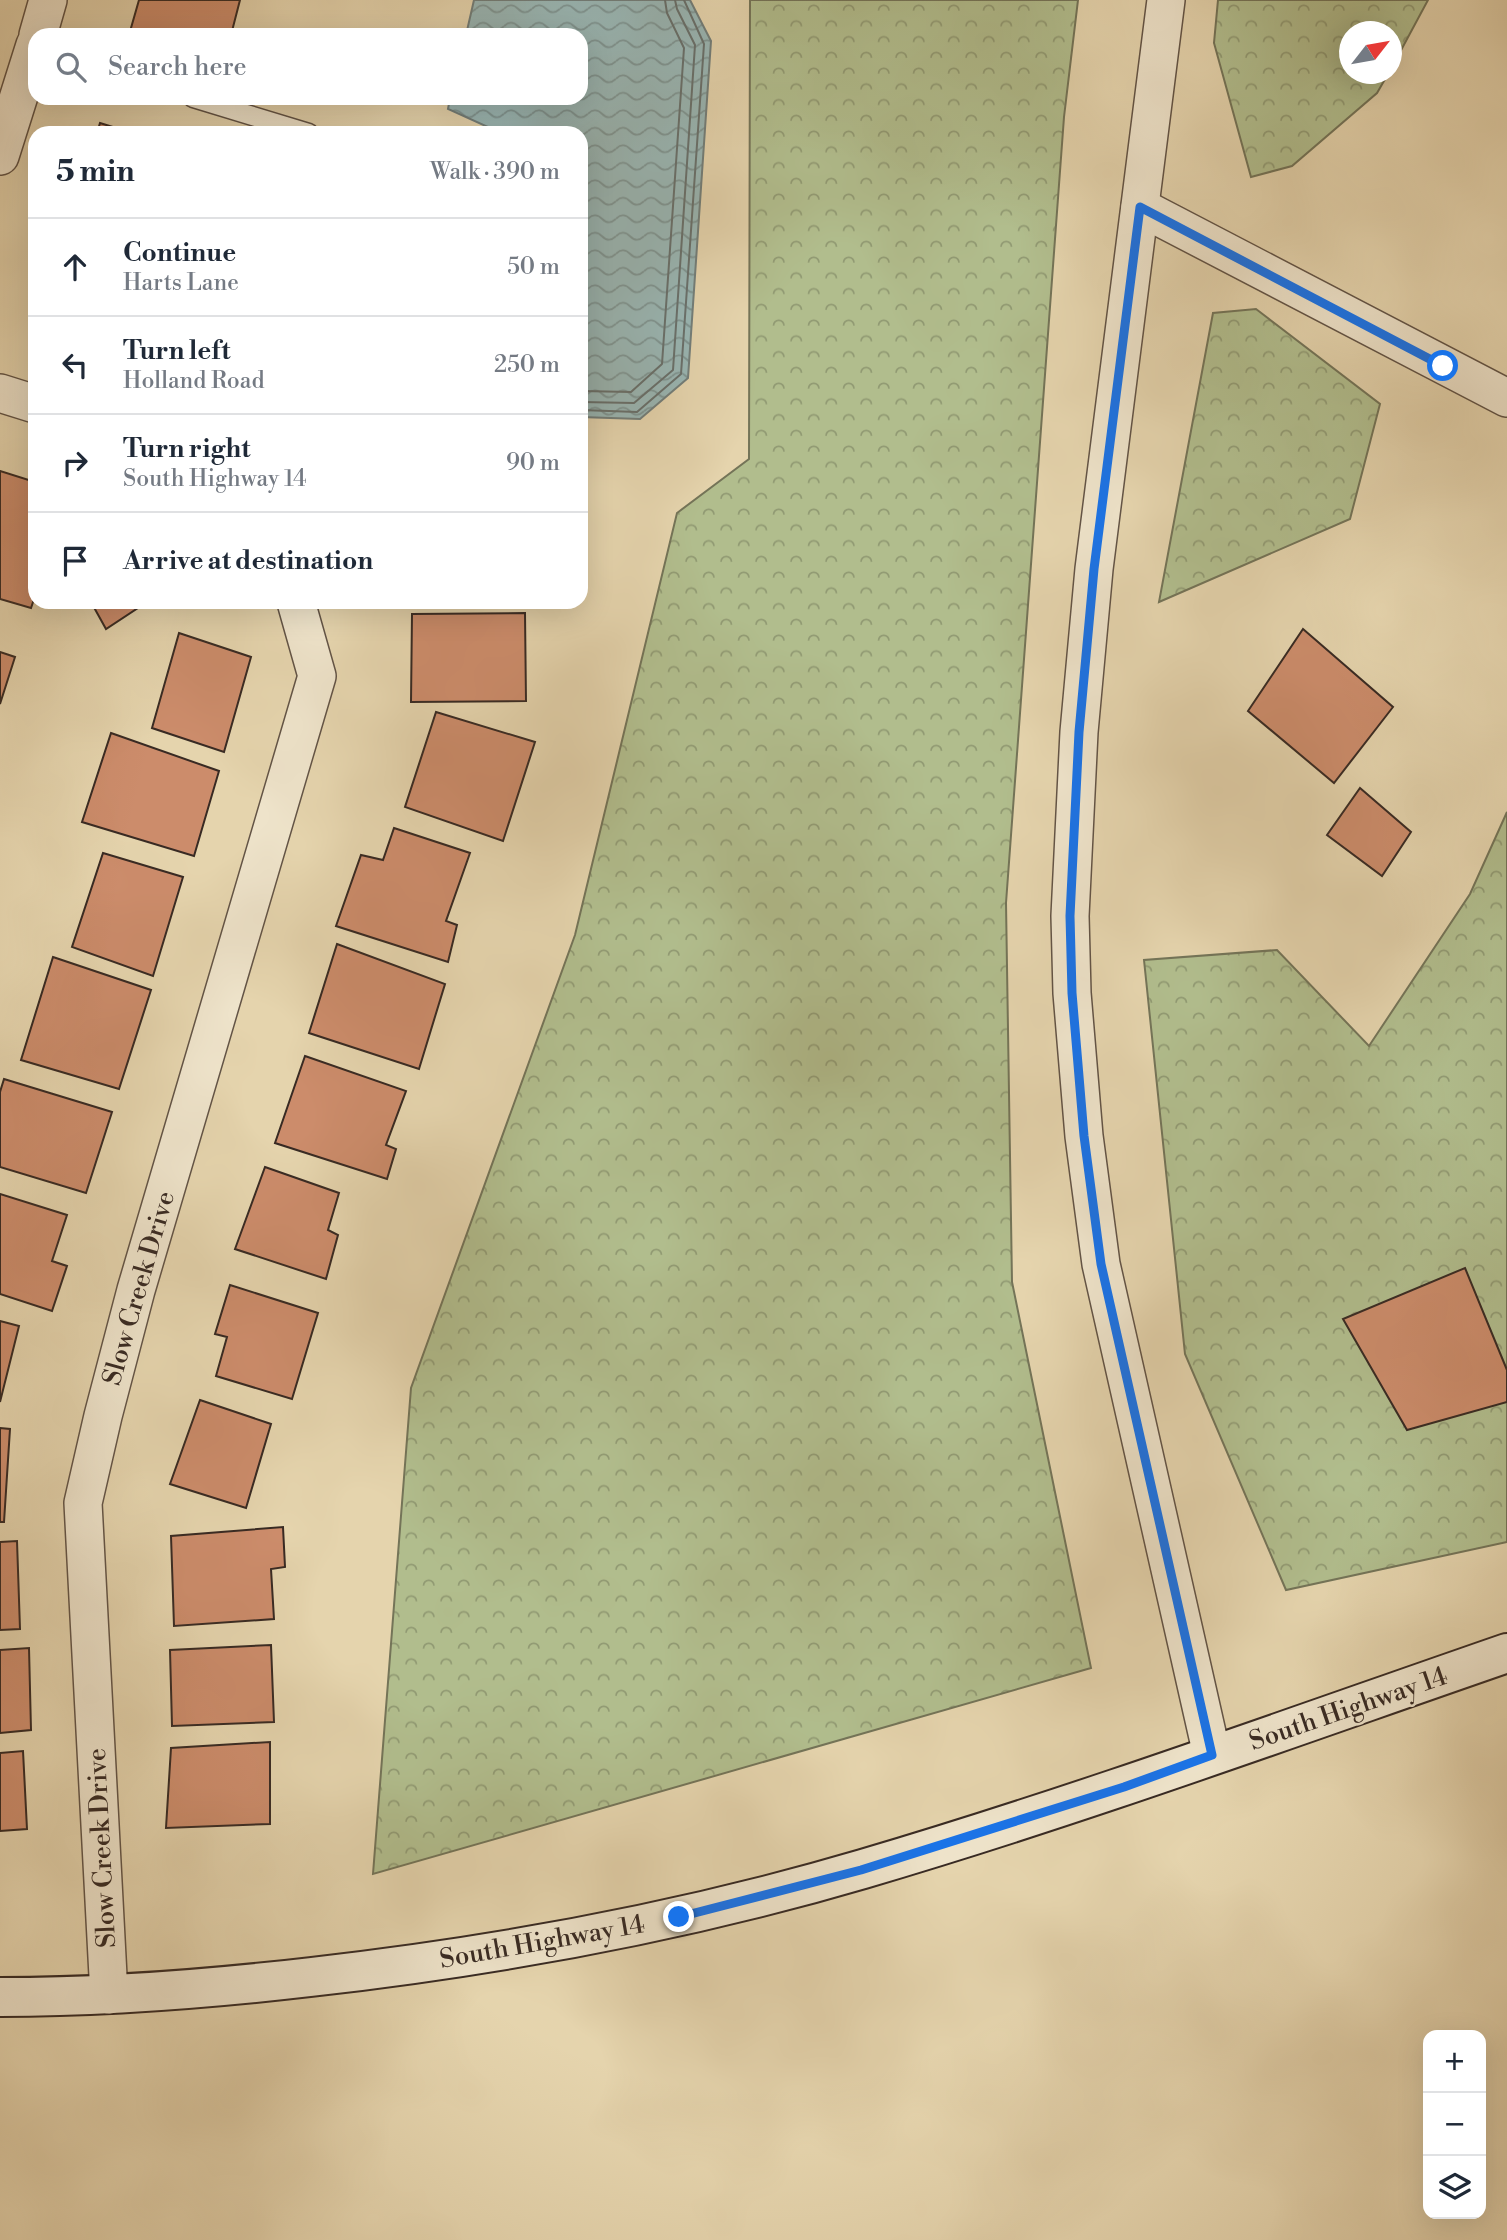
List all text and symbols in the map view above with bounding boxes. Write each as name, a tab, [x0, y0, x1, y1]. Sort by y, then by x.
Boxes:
north arrow	[1339, 21, 1402, 84]
search box	[28, 28, 588, 105]
icon: search	[52, 48, 90, 86]
text: Search here	[108, 51, 247, 83]
text: 5 min	[56, 153, 135, 191]
text: Walk · 390 m	[430, 158, 560, 186]
text: Continue	[123, 237, 236, 269]
icon: ahead	[56, 248, 94, 286]
text: 50 m	[507, 253, 560, 281]
text: Harts Lane	[123, 269, 239, 297]
text: Turn left	[123, 335, 231, 367]
icon: left	[56, 346, 94, 384]
route start	[1427, 350, 1458, 381]
text: 250 m	[494, 351, 560, 379]
text: Holland Road	[123, 367, 264, 395]
text: Turn right	[123, 433, 251, 465]
icon: right	[56, 444, 94, 482]
text: 90 m	[506, 449, 560, 477]
text: South Highway 14	[123, 465, 307, 493]
icon: arrive	[56, 542, 94, 580]
text: Arrive at destination	[123, 545, 373, 577]
street label: Slow Creek Drive	[96, 1188, 182, 1389]
street label: South Highway 14	[1245, 1660, 1452, 1758]
street label: Slow Creek Drive	[81, 1747, 123, 1949]
route end	[663, 1901, 694, 1932]
street label: South Highway 14	[437, 1908, 647, 1976]
map controls	[1423, 2030, 1486, 2219]
button: +	[1423, 2030, 1486, 2093]
button: −	[1423, 2093, 1486, 2156]
button: layers	[1423, 2156, 1486, 2219]

